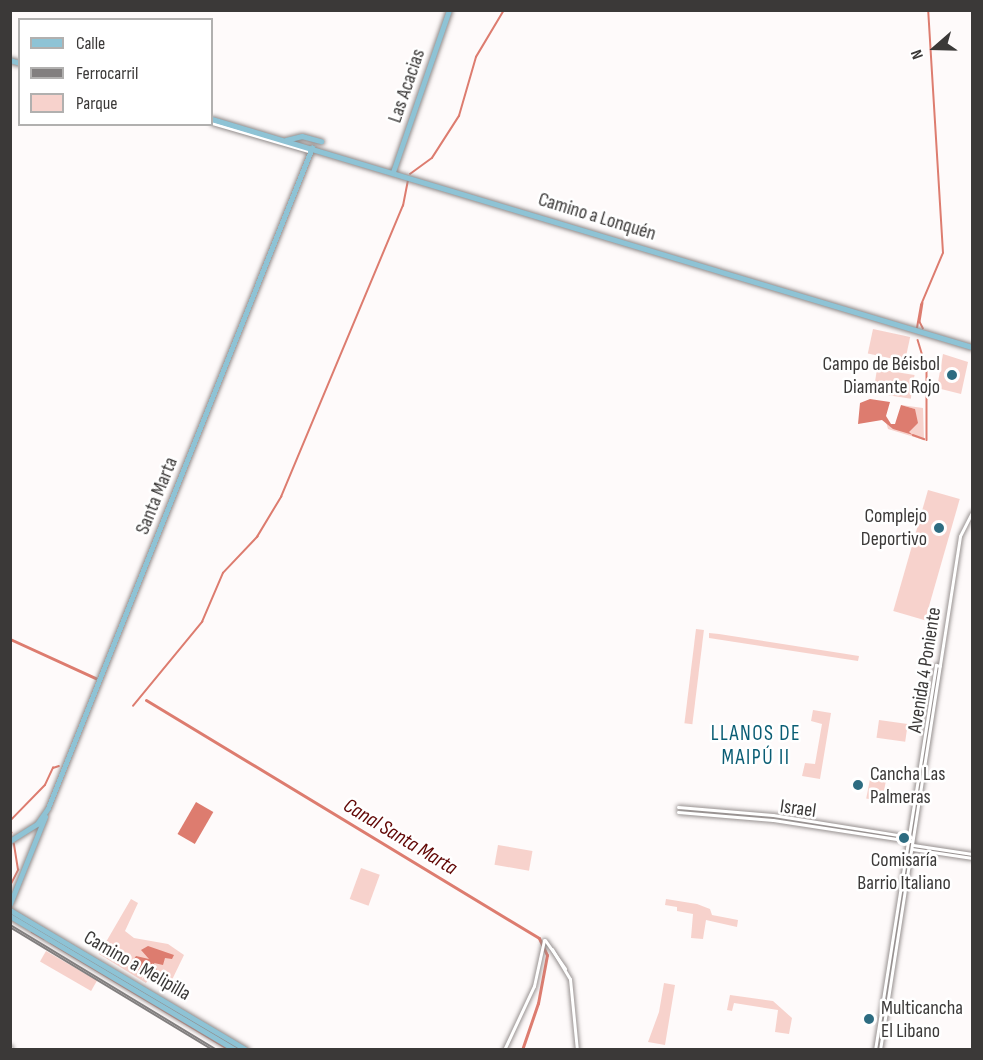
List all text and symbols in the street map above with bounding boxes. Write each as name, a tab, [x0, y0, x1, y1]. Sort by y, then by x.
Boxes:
legend	[18, 18, 213, 126]
north arrow	[905, 18, 965, 78]
text: Calle	[76, 33, 105, 54]
street label: Las Acacias	[383, 46, 431, 126]
text: N	[907, 47, 928, 62]
text: Ferrocarril	[76, 63, 138, 84]
text: Parque	[76, 93, 117, 114]
street label: Camino a Lonquén	[535, 188, 659, 246]
place label: Campo de Béisbol Diamante Rojo	[823, 352, 940, 399]
marker: Campo de Béisbol Diamante Rojo	[945, 368, 959, 382]
street label: Santa Marta	[131, 454, 183, 538]
place label: Complejo Deportivo	[861, 504, 927, 551]
marker: Complejo Deportivo	[932, 521, 946, 535]
street label: Avenida 4 Poniente	[903, 606, 947, 734]
district label: LLANOS DE MAIPÚ II	[711, 721, 801, 771]
place label: Cancha Las Palmeras	[870, 762, 945, 809]
marker: Cancha Las Palmeras	[851, 778, 865, 792]
water label: Canal Santa Marta	[338, 793, 462, 881]
street label: Israel	[778, 795, 818, 823]
marker: Comisaría Barrio Italiano	[897, 831, 911, 845]
place label: Comisaría Barrio Italiano	[857, 848, 951, 895]
street label: Camino a Melipilla	[79, 926, 195, 1006]
place label: Multicancha El Libano	[881, 996, 963, 1043]
marker: Multicancha El Libano	[862, 1012, 876, 1026]

